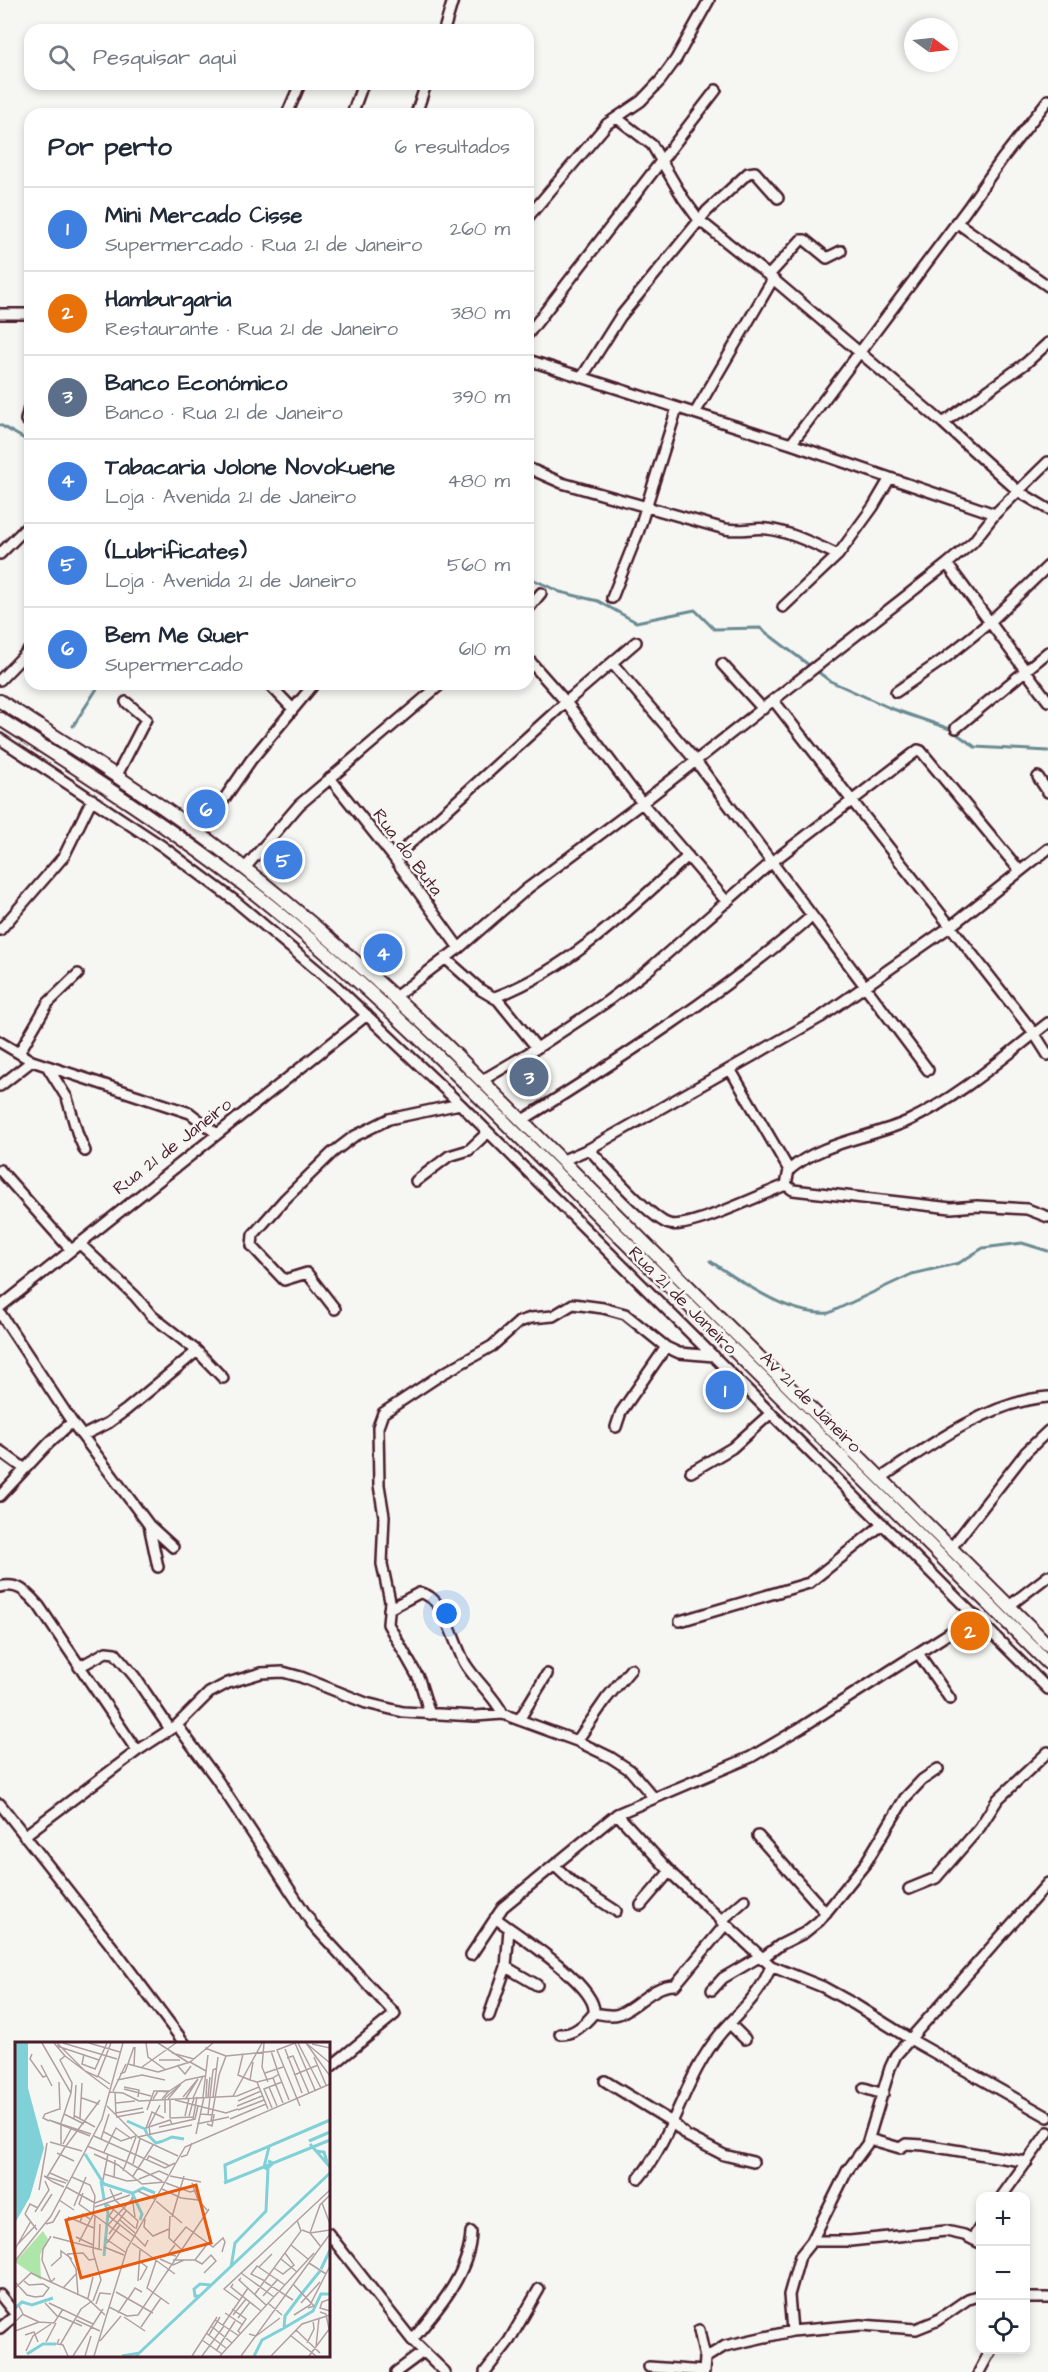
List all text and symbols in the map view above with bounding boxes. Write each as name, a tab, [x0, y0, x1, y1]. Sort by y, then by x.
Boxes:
north arrow	[904, 18, 958, 72]
search box	[24, 24, 534, 90]
icon: search	[45, 41, 78, 74]
text: Pesquisar aqui	[93, 42, 236, 73]
text: Por perto	[48, 129, 172, 165]
text: 6 resultados	[394, 133, 510, 161]
text: Mini Mercado Cisse	[105, 200, 302, 231]
text: 1	[66, 215, 69, 243]
text: 260 m	[450, 215, 510, 243]
text: Supermercado · Rua 21 de Janeiro	[105, 231, 422, 259]
text: Hamburgaria	[105, 284, 232, 315]
text: 2	[62, 299, 73, 327]
text: 380 m	[451, 299, 510, 327]
text: Restaurante · Rua 21 de Janeiro	[105, 315, 398, 343]
text: Banco Económico	[105, 368, 287, 399]
text: 3	[62, 383, 73, 411]
text: 390 m	[452, 383, 510, 411]
text: Banco · Rua 21 de Janeiro	[105, 399, 343, 427]
text: Tabacaria Jolone Novokuene	[105, 452, 395, 483]
text: 4	[61, 467, 74, 495]
text: 480 m	[447, 467, 510, 495]
text: Loja · Avenida 21 de Janeiro	[105, 483, 356, 511]
text: (Lubrificates)	[105, 536, 247, 567]
text: 5	[60, 551, 75, 579]
text: 560 m	[447, 551, 510, 579]
text: Loja · Avenida 21 de Janeiro	[105, 567, 356, 595]
text: Bem Me Quer	[105, 620, 248, 651]
text: 6	[61, 635, 74, 663]
text: 610 m	[459, 635, 510, 663]
text: Supermercado	[105, 651, 243, 679]
pin: 6	[186, 786, 226, 832]
street label: Rua do Buta	[367, 804, 449, 901]
pin: 5	[264, 838, 302, 882]
pin: 4	[364, 930, 403, 976]
pin: 3	[510, 1054, 548, 1100]
street label: Rua 21 de Janeiro	[108, 1092, 237, 1201]
street label: Rua 21 de Janeiro	[623, 1240, 743, 1360]
street label: Av 21 de Janeiro	[754, 1346, 867, 1459]
pin: 1	[706, 1368, 744, 1412]
your location	[432, 1599, 461, 1628]
pin: 2	[950, 1608, 990, 1654]
inset map	[15, 2042, 330, 2357]
map controls	[976, 2192, 1030, 2354]
button: +	[976, 2192, 1030, 2246]
button: −	[976, 2246, 1030, 2300]
button: locate	[976, 2300, 1030, 2354]

